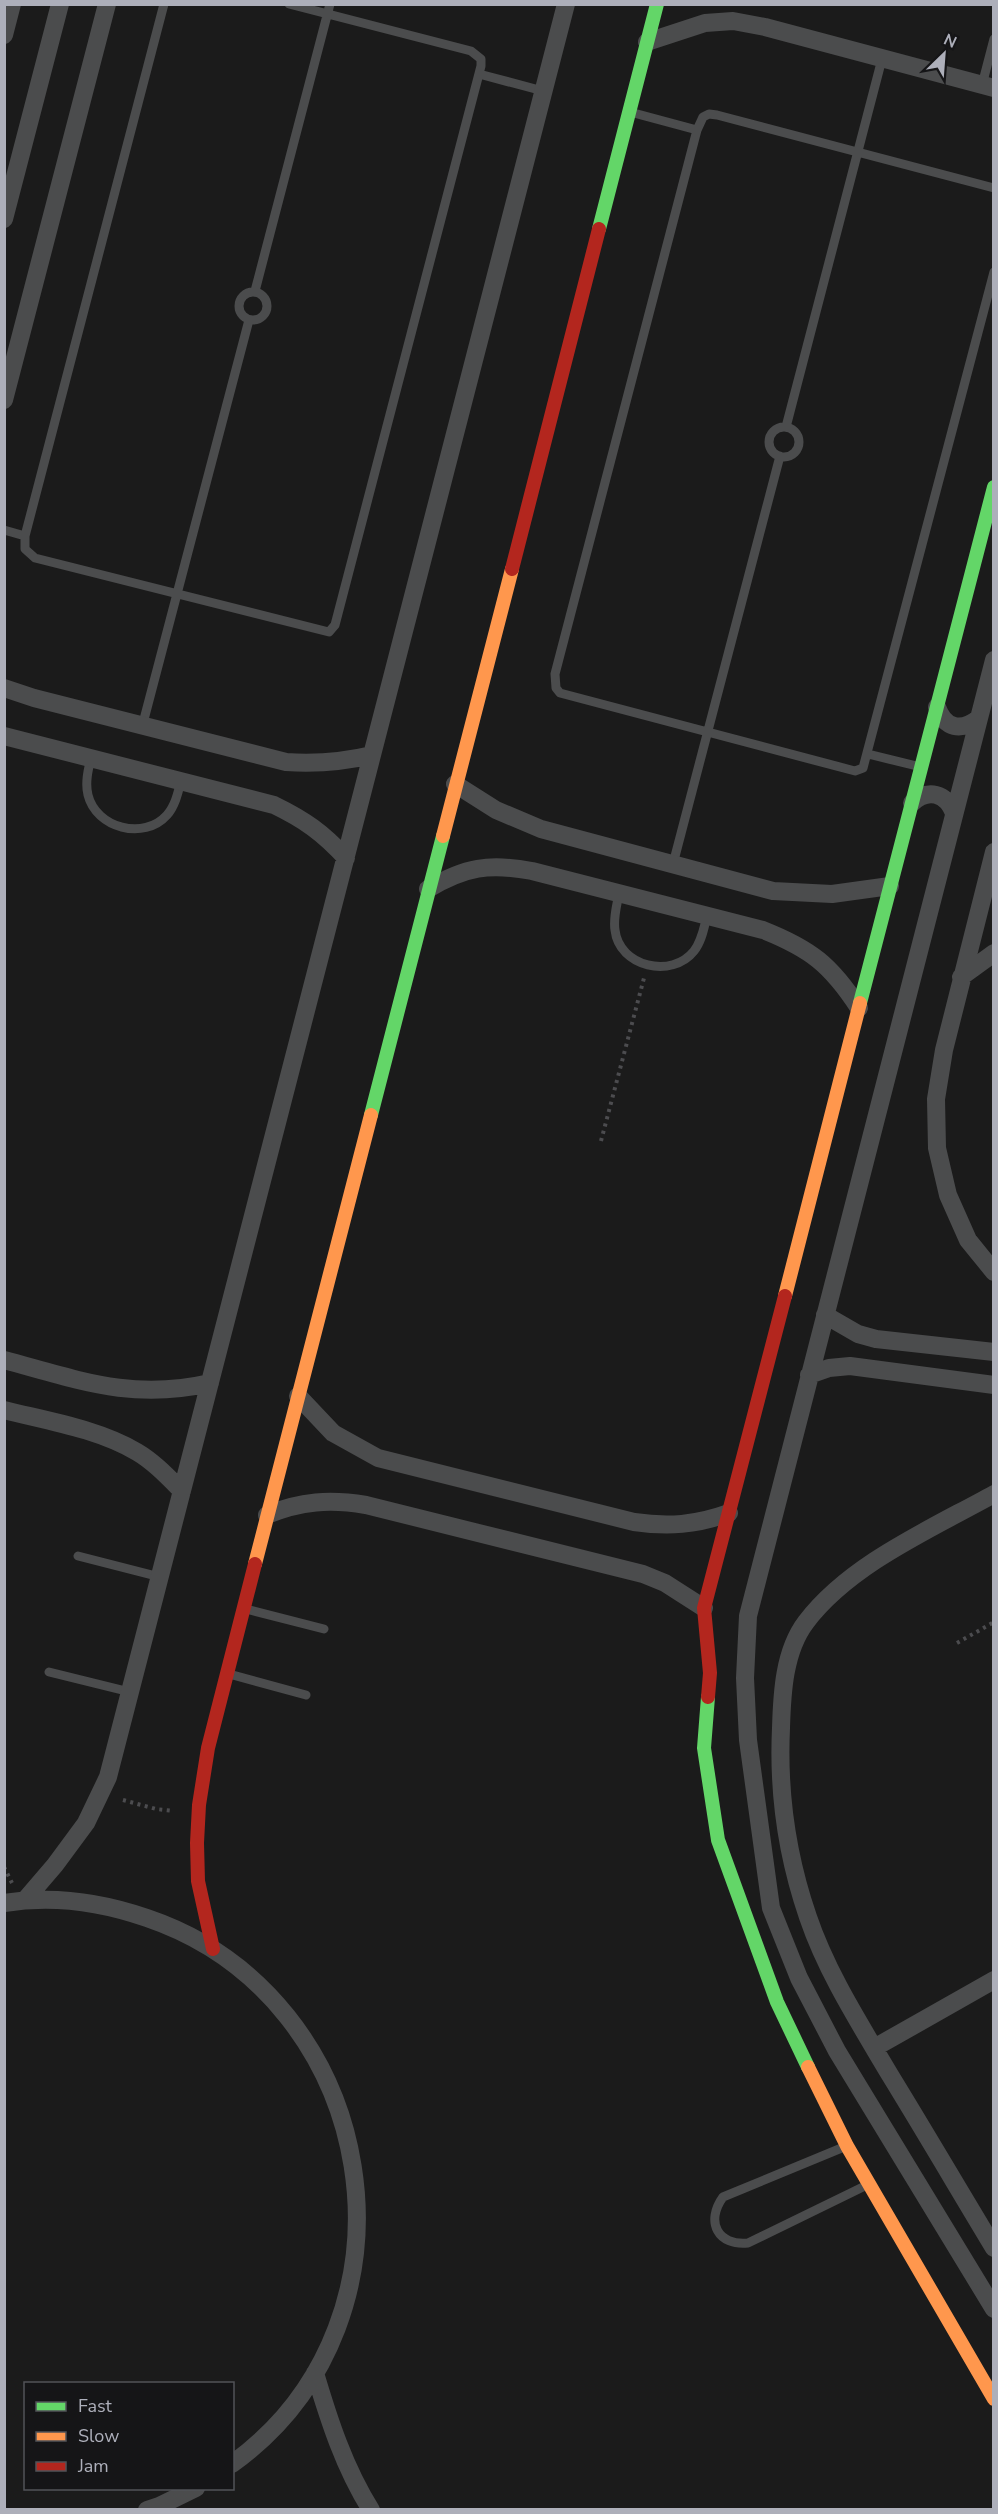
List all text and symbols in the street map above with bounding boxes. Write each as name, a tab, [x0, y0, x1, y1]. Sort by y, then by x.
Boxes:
north arrow	[914, 24, 974, 84]
text: N	[940, 29, 960, 54]
legend	[24, 2382, 234, 2490]
text: Fast	[78, 2394, 113, 2418]
text: Slow	[78, 2424, 119, 2448]
text: Jam	[77, 2454, 109, 2478]

